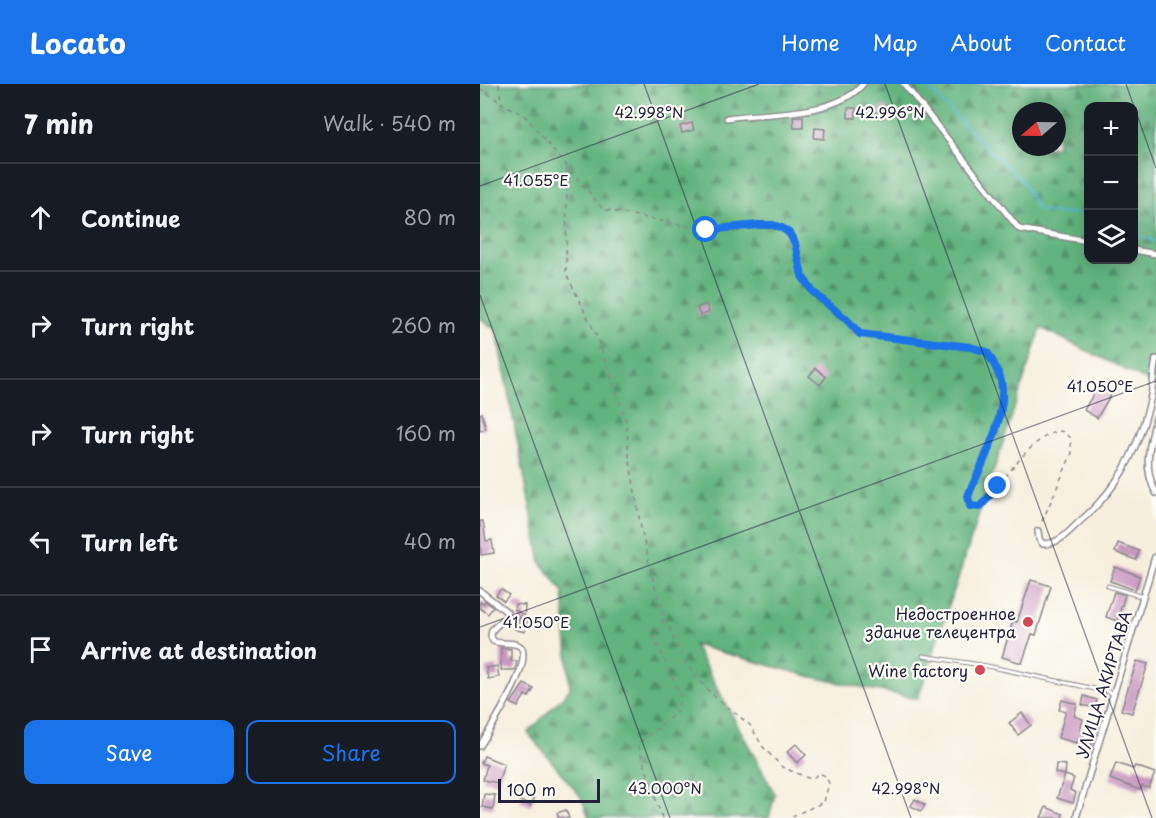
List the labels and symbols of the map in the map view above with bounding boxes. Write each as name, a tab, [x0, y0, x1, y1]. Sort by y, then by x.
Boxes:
text: 42.998°N	[615, 100, 683, 123]
text: 42.996°N	[855, 100, 925, 123]
north arrow	[1012, 102, 1066, 156]
text: 41.055°E	[503, 168, 569, 191]
route start	[692, 216, 718, 242]
text: 41.050°E	[1067, 374, 1133, 397]
route end	[984, 472, 1010, 498]
place label: Недостроенное здание телецентра	[865, 601, 1016, 643]
street label: УЛИЦА АКИРТАВА	[1069, 607, 1137, 761]
text: 41.050°E	[503, 610, 569, 633]
marker: Недостроенное здание телецентра	[1021, 615, 1035, 629]
place label: Wine factory	[868, 658, 968, 682]
marker: Wine factory	[973, 663, 987, 677]
scale bar	[498, 776, 600, 804]
text: 43.000°N	[628, 776, 702, 799]
text: 42.998°N	[872, 776, 940, 799]

